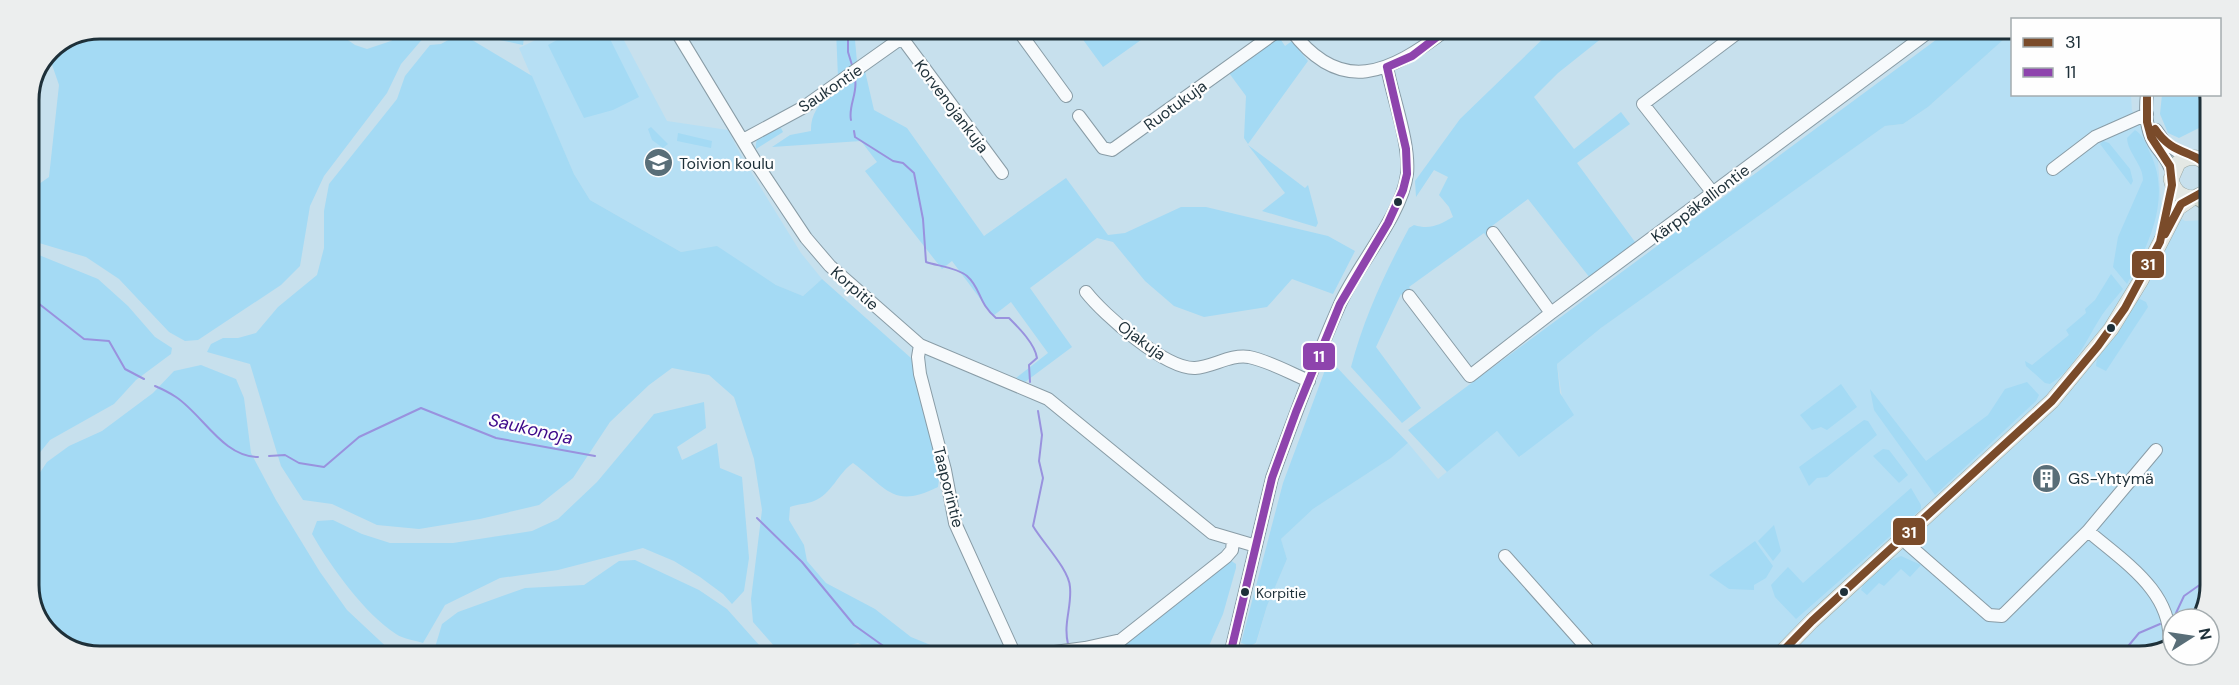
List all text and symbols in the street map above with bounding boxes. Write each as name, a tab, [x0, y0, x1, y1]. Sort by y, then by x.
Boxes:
legend	[2011, 18, 2221, 96]
text: 31	[2065, 30, 2081, 54]
street label: Korvenojankuja	[910, 55, 994, 157]
street label: Saukontie	[794, 59, 866, 117]
text: 11	[2065, 60, 2076, 84]
street label: Ruotukuja	[1140, 75, 1211, 135]
school or university icon: Toivion koulu	[642, 147, 674, 179]
place label: Toivion koulu	[679, 153, 774, 174]
street label: Kärppäkalliontie	[1647, 160, 1754, 247]
unlabelled marker	[1392, 196, 1404, 208]
line badge: 31	[2131, 250, 2165, 279]
text: 31	[2140, 254, 2156, 275]
street label: Korpitie	[826, 262, 883, 315]
street label: Ojakuja	[1113, 316, 1170, 365]
unlabelled marker	[2105, 322, 2117, 334]
line badge: 11	[1302, 342, 1336, 371]
text: 11	[1313, 346, 1325, 367]
water label: Saukonoja	[486, 408, 576, 450]
street label: Taaporintie	[928, 444, 969, 530]
building icon: GS-Yhtymä	[2031, 462, 2063, 494]
place label: GS-Yhtymä	[2068, 468, 2154, 489]
line badge: 31	[1892, 517, 1926, 546]
text: 31	[1901, 522, 1917, 543]
place label: Korpitie	[1256, 584, 1306, 602]
marker: Korpitie	[1239, 586, 1251, 598]
unlabelled marker	[1838, 586, 1850, 598]
north arrow	[2161, 607, 2221, 667]
text: N	[2194, 626, 2217, 642]

